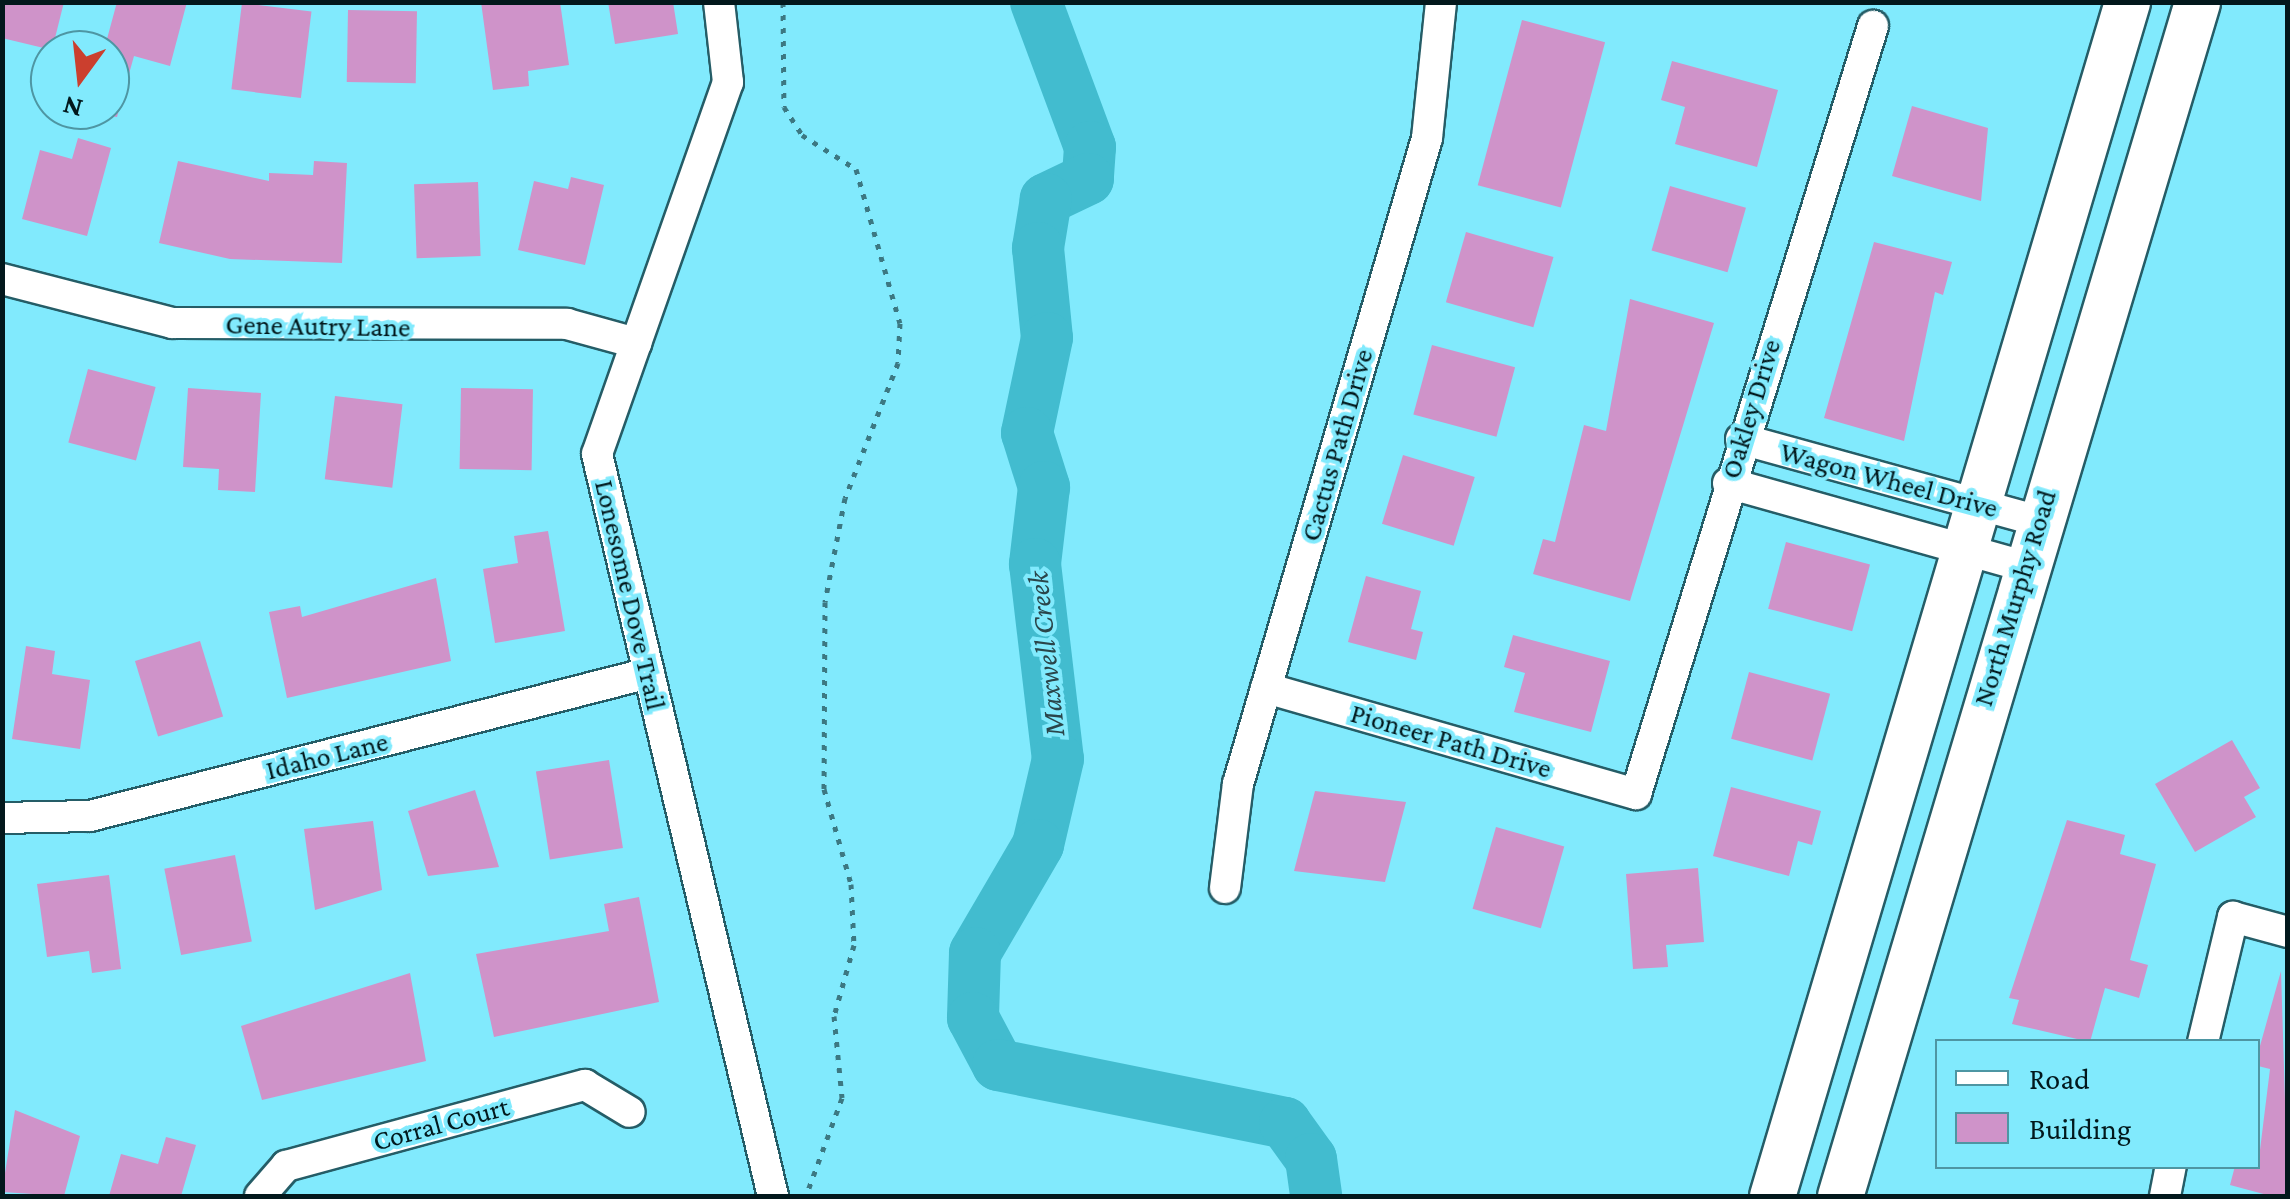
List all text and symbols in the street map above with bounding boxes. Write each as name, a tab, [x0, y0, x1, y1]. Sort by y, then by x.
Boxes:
north arrow	[30, 30, 130, 130]
text: N	[59, 90, 86, 125]
street label: Gene Autry Lane	[225, 308, 411, 344]
street label: Oakley Drive	[1714, 335, 1788, 483]
street label: Cactus Path Drive	[1294, 345, 1380, 545]
street label: Wagon Wheel Drive	[1777, 435, 2001, 525]
street label: Lonesome Dove Trail	[587, 477, 673, 713]
street label: North Murphy Road	[1966, 486, 2064, 710]
water label: Maxwell Creek	[1019, 570, 1073, 738]
street label: Pioneer Path Drive	[1347, 696, 1555, 786]
street label: Idaho Lane	[262, 725, 392, 787]
legend	[1935, 1039, 2260, 1169]
text: Road	[2029, 1062, 2090, 1095]
street label: Corral Court	[369, 1090, 513, 1158]
text: Building	[2029, 1112, 2131, 1145]

